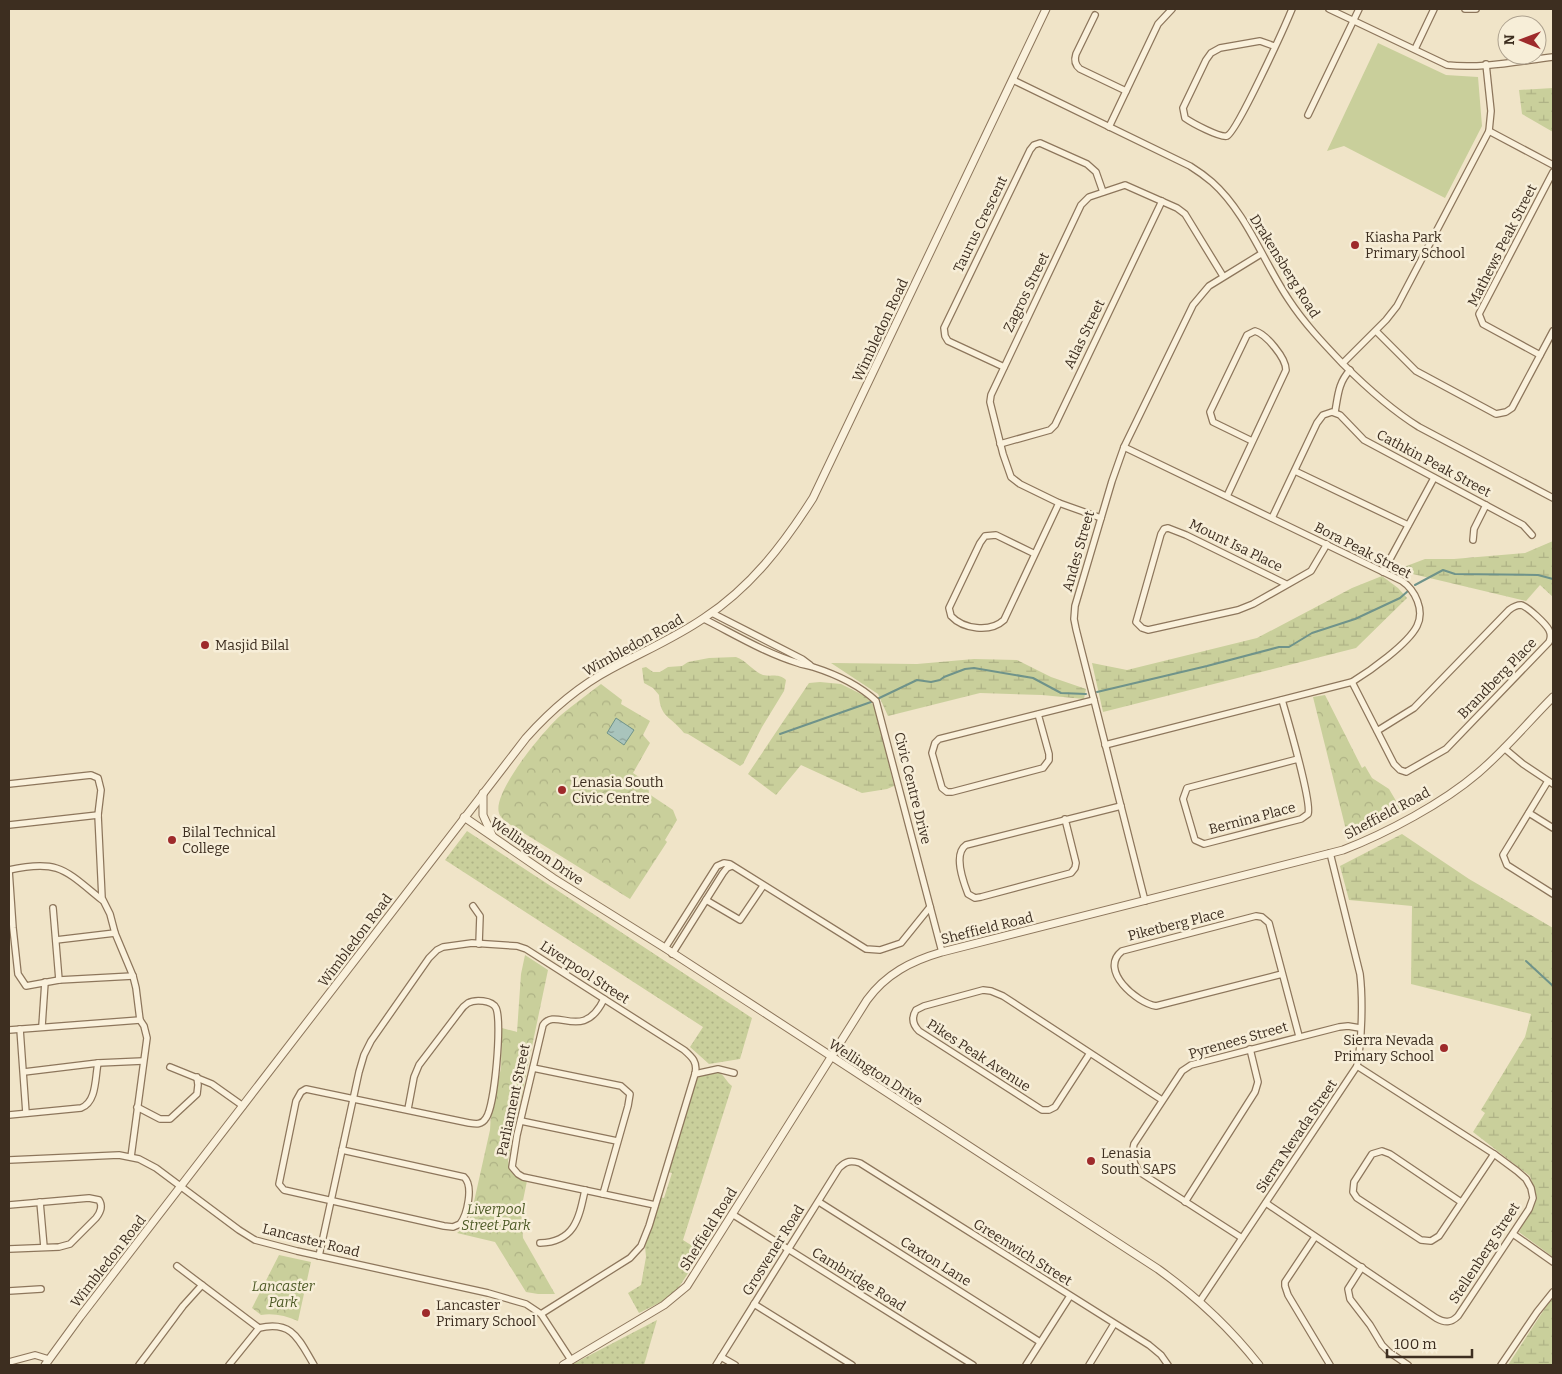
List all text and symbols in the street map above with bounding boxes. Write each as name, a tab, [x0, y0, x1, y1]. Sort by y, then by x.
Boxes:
north arrow	[1497, 15, 1547, 65]
text: N	[1501, 34, 1518, 45]
street label: Taurus Crescent	[950, 173, 1011, 275]
street label: Mathews Peak Street	[1464, 181, 1541, 309]
street label: Drakensberg Road	[1246, 211, 1323, 321]
place label: Kiasha Park Primary School	[1365, 229, 1465, 262]
marker: Kiasha Park Primary School	[1349, 239, 1361, 251]
street label: Zagros Street	[1000, 249, 1053, 335]
street label: Wimbledon Road	[849, 276, 912, 385]
street label: Atlas Street	[1060, 297, 1109, 372]
street label: Cathkin Peak Street	[1374, 426, 1494, 501]
street label: Andes Street	[1059, 509, 1098, 594]
street label: Mount Isa Place	[1186, 515, 1285, 575]
street label: Bora Peak Street	[1311, 519, 1414, 582]
street label: Wimbledon Road	[580, 611, 686, 680]
street label: Brandberg Place	[1454, 634, 1540, 722]
place label: Masjid Bilal	[215, 637, 289, 654]
marker: Masjid Bilal	[199, 639, 211, 651]
street label: Civic Centre Drive	[890, 730, 935, 846]
place label: Lenasia South Civic Centre	[572, 774, 664, 807]
marker: Lenasia South Civic Centre	[556, 784, 568, 796]
street label: Sheffield Road	[1341, 784, 1433, 843]
street label: Bernina Place	[1207, 799, 1297, 838]
street label: Wellington Drive	[487, 814, 587, 889]
place label: Bilal Technical College	[182, 824, 276, 857]
marker: Bilal Technical College	[166, 834, 178, 846]
street label: Wimbledon Road	[315, 890, 396, 990]
street label: Piketberg Place	[1126, 904, 1226, 945]
street label: Sheffield Road	[939, 909, 1035, 948]
street label: Liverpool Street	[537, 937, 633, 1008]
street label: Pikes Peak Avenue	[924, 1016, 1034, 1095]
street label: Pyrenees Street	[1187, 1018, 1290, 1063]
place label: Sierra Nevada Primary School	[1334, 1032, 1434, 1065]
street label: Wellington Drive	[825, 1036, 926, 1109]
street label: Parliament Street	[493, 1042, 534, 1158]
marker: Sierra Nevada Primary School	[1438, 1042, 1450, 1054]
street label: Sierra Nevada Street	[1252, 1076, 1341, 1196]
place label: Lenasia South SAPS	[1101, 1145, 1176, 1178]
marker: Lenasia South SAPS	[1085, 1155, 1097, 1167]
street label: Sheffield Road	[676, 1185, 741, 1274]
street label: Stellenberg Street	[1445, 1200, 1523, 1307]
park label: Liverpool Street Park	[461, 1201, 531, 1234]
street label: Grosvener Road	[739, 1202, 808, 1299]
street label: Wimbledon Road	[67, 1212, 150, 1311]
street label: Greenwich Street	[970, 1215, 1075, 1290]
street label: Lancaster Road	[260, 1220, 361, 1261]
street label: Caxton Lane	[897, 1233, 974, 1290]
street label: Cambridge Road	[809, 1244, 909, 1315]
park label: Lancaster Park	[252, 1278, 316, 1311]
place label: Lancaster Primary School	[436, 1297, 536, 1330]
marker: Lancaster Primary School	[420, 1307, 432, 1319]
scale bar	[1387, 1326, 1472, 1358]
text: 100 m	[1394, 1335, 1437, 1353]

